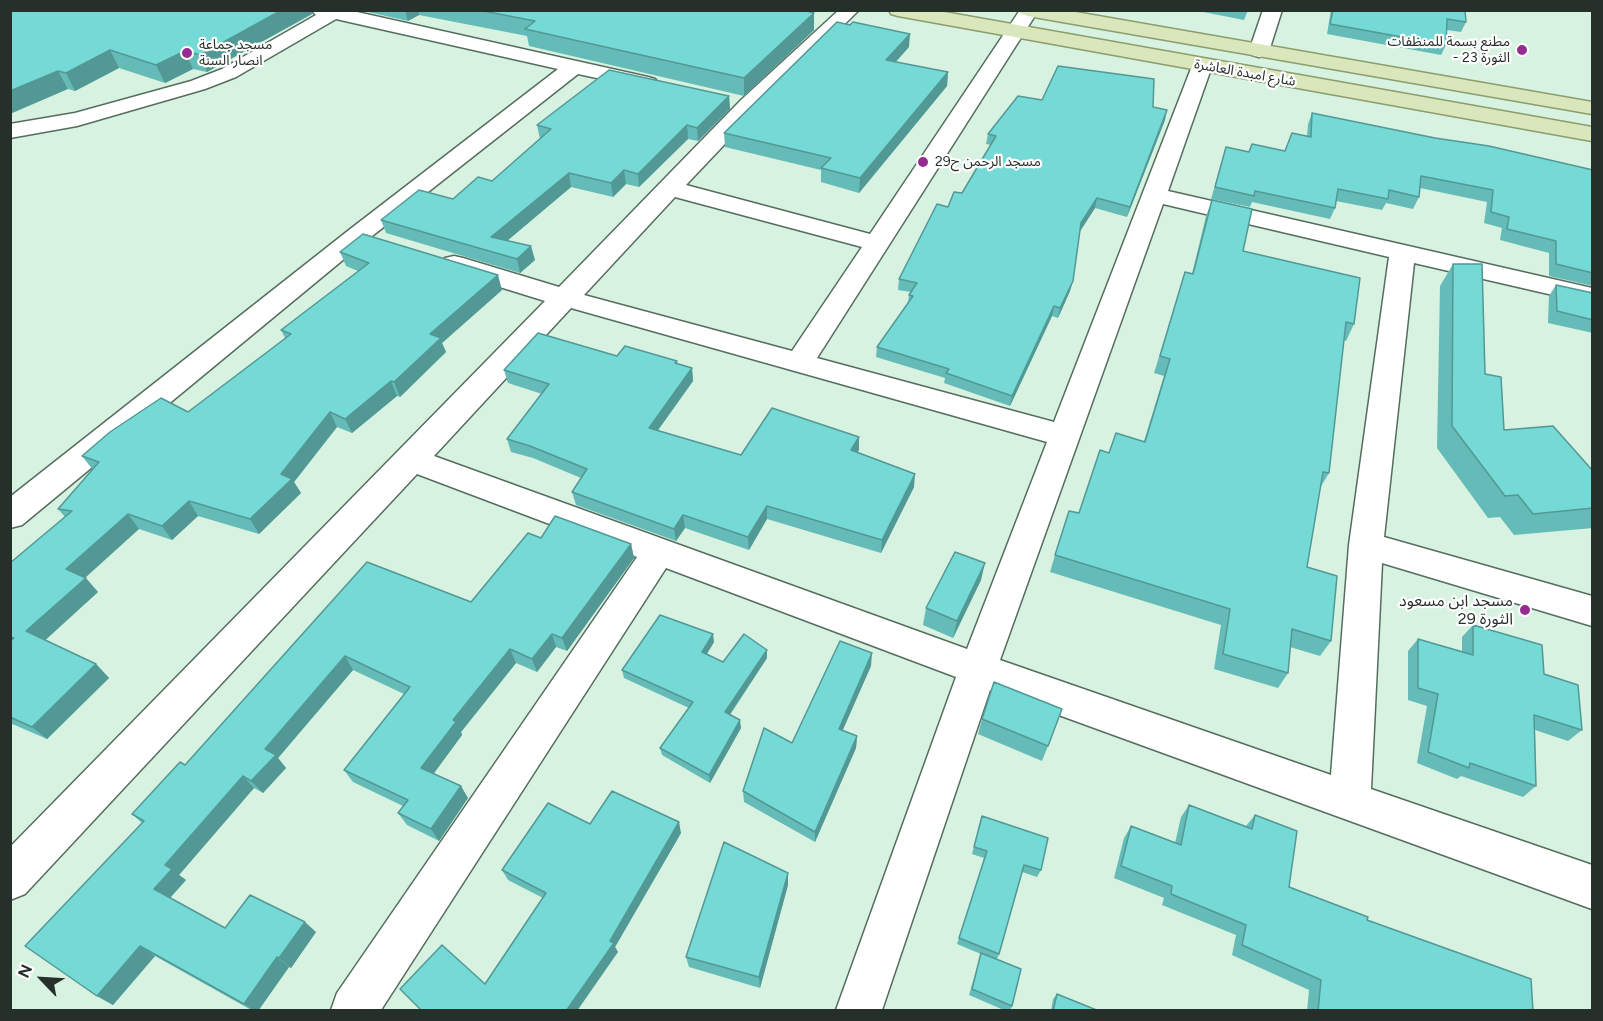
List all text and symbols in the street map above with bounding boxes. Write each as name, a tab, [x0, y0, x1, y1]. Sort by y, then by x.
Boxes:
place label: مطنع بسمة للمنظفات - الثورة 23	[1387, 34, 1510, 66]
place label: مسجد جماعة انصار السنة	[199, 37, 272, 70]
marker: مطنع بسمة للمنظفات - الثورة 23	[1515, 43, 1529, 57]
marker: مسجد جماعة انصار السنة	[180, 46, 194, 60]
street label: شارع امبدة العاشرة	[1193, 56, 1297, 90]
place label: مسجد الرحمن ح29	[935, 154, 1041, 170]
marker: مسجد الرحمن ح29	[916, 155, 930, 169]
place label: مسجد ابن مسعود الثورة 29	[1399, 591, 1513, 629]
marker: مسجد ابن مسعود الثورة 29	[1518, 603, 1532, 617]
north arrow	[12, 949, 72, 1009]
text: N	[14, 962, 36, 981]

